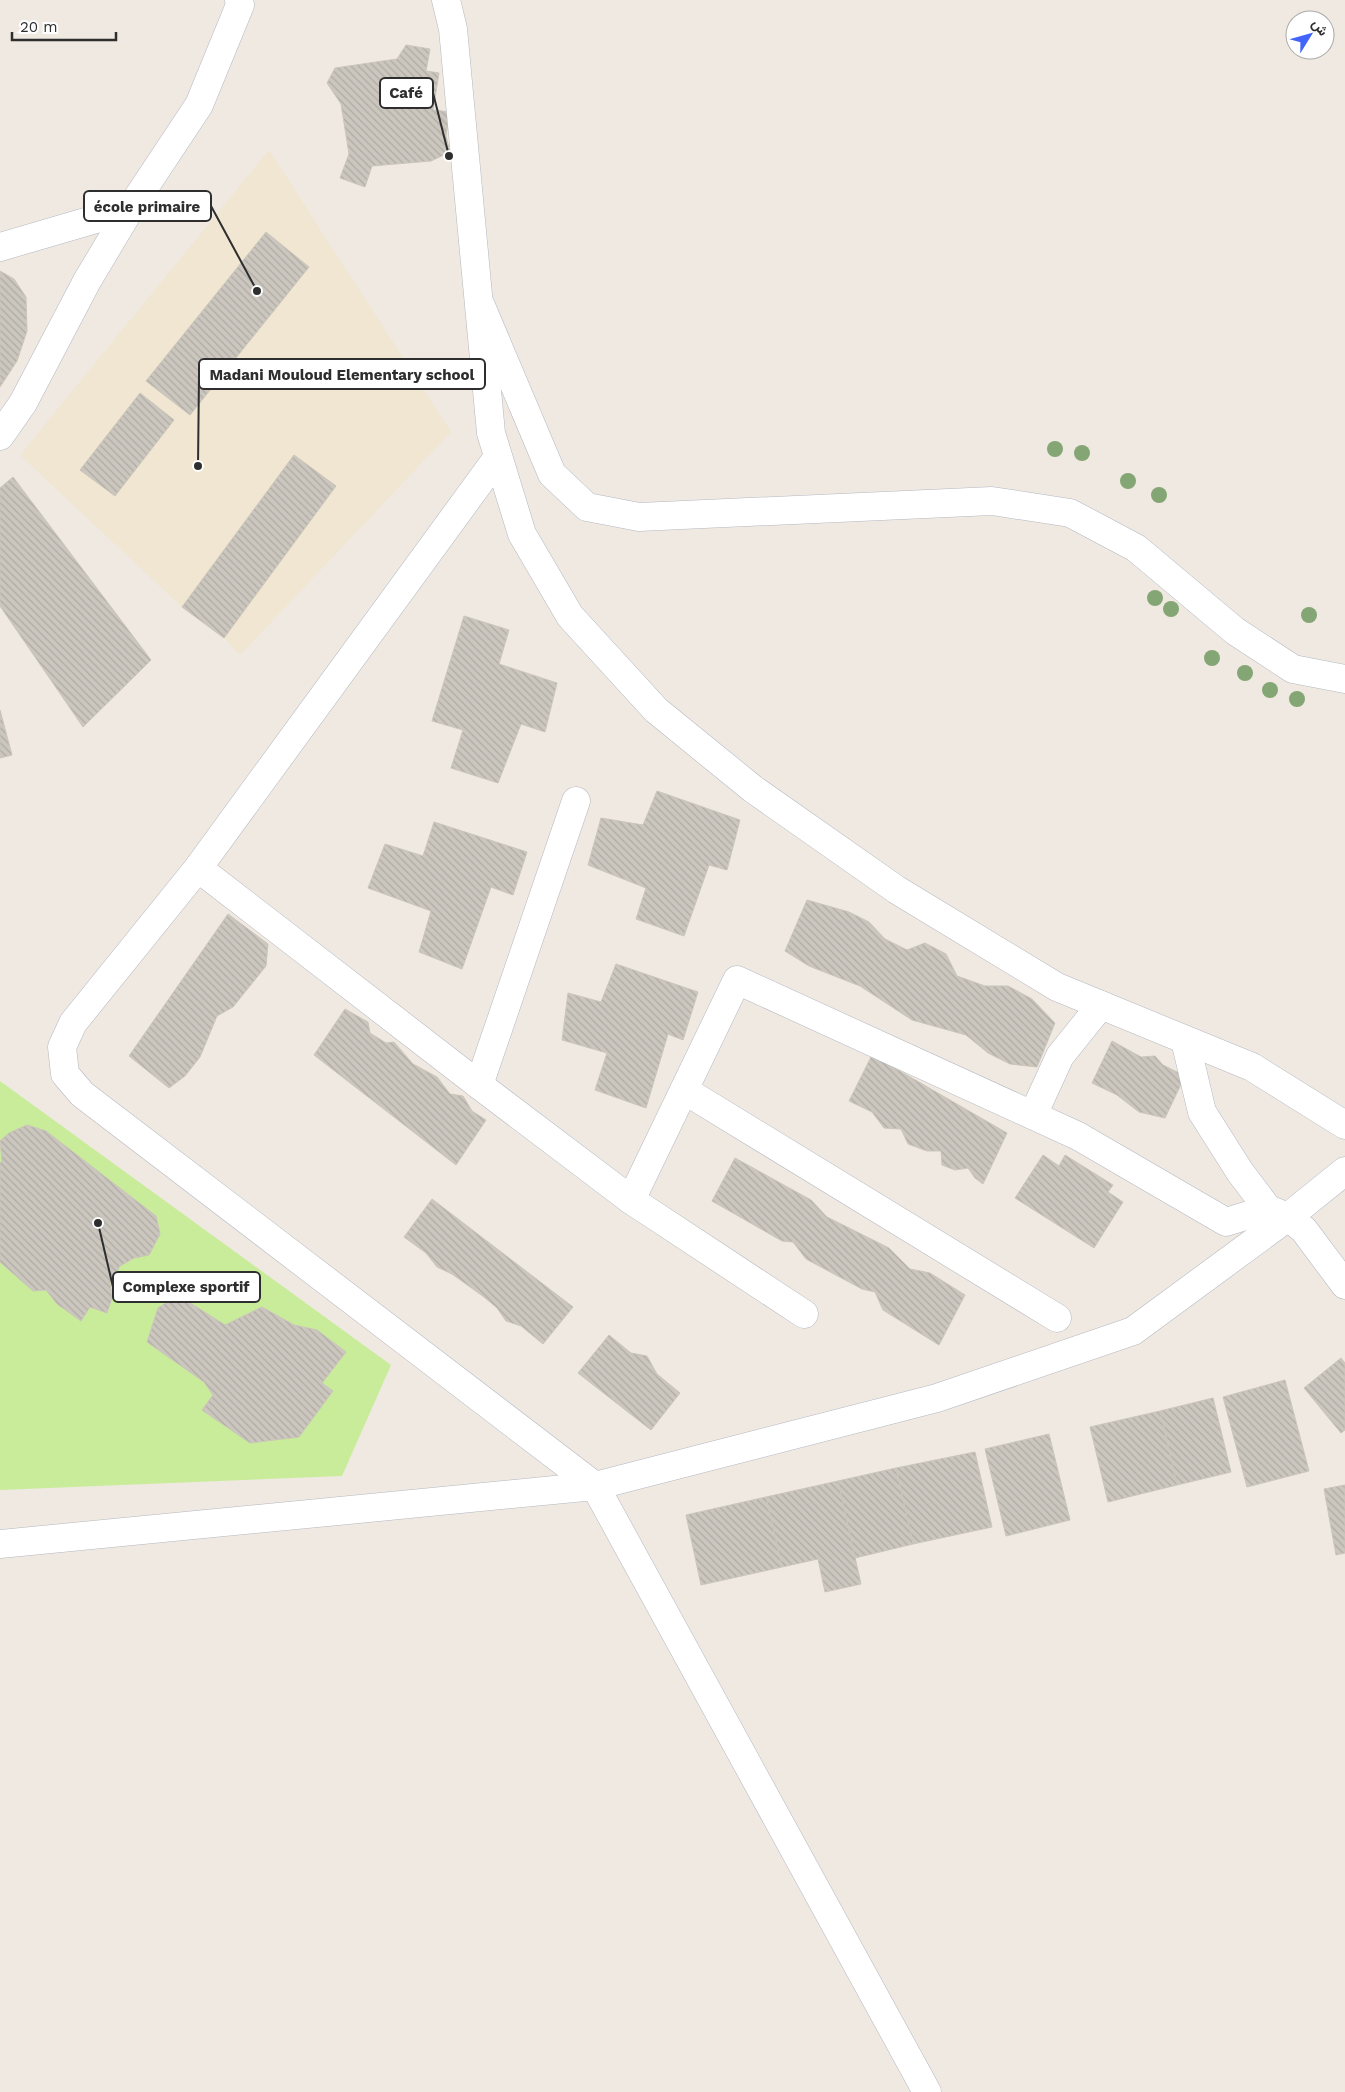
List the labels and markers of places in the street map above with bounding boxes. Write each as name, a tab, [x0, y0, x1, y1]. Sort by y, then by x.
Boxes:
callout: Café	[380, 78, 433, 108]
callout: école primaire	[84, 191, 211, 221]
callout: Madani Mouloud Elementary school	[199, 359, 485, 389]
callout: Complexe sportif	[113, 1272, 260, 1302]

